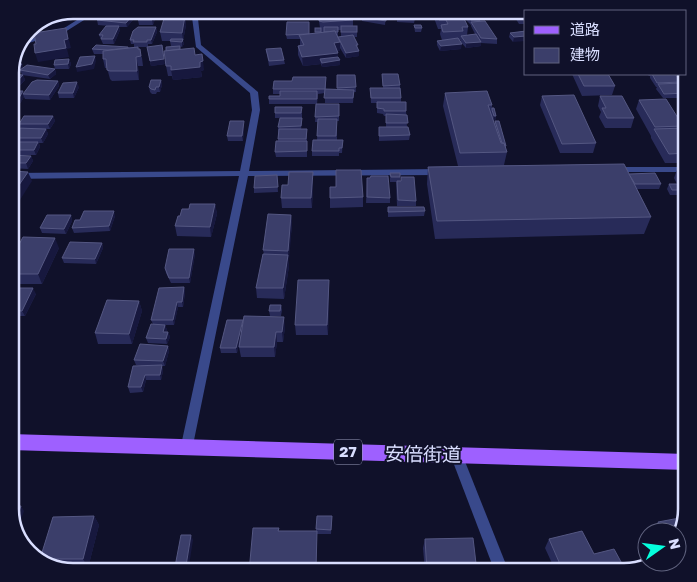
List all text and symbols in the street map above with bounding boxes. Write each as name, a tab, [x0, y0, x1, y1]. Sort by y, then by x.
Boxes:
legend	[524, 10, 687, 75]
text: 道路	[570, 20, 600, 38]
text: 建物	[570, 45, 600, 63]
road number: 27	[334, 440, 362, 464]
street label: 安倍街道	[385, 441, 461, 466]
north arrow	[637, 522, 687, 572]
text: N	[666, 537, 685, 551]

